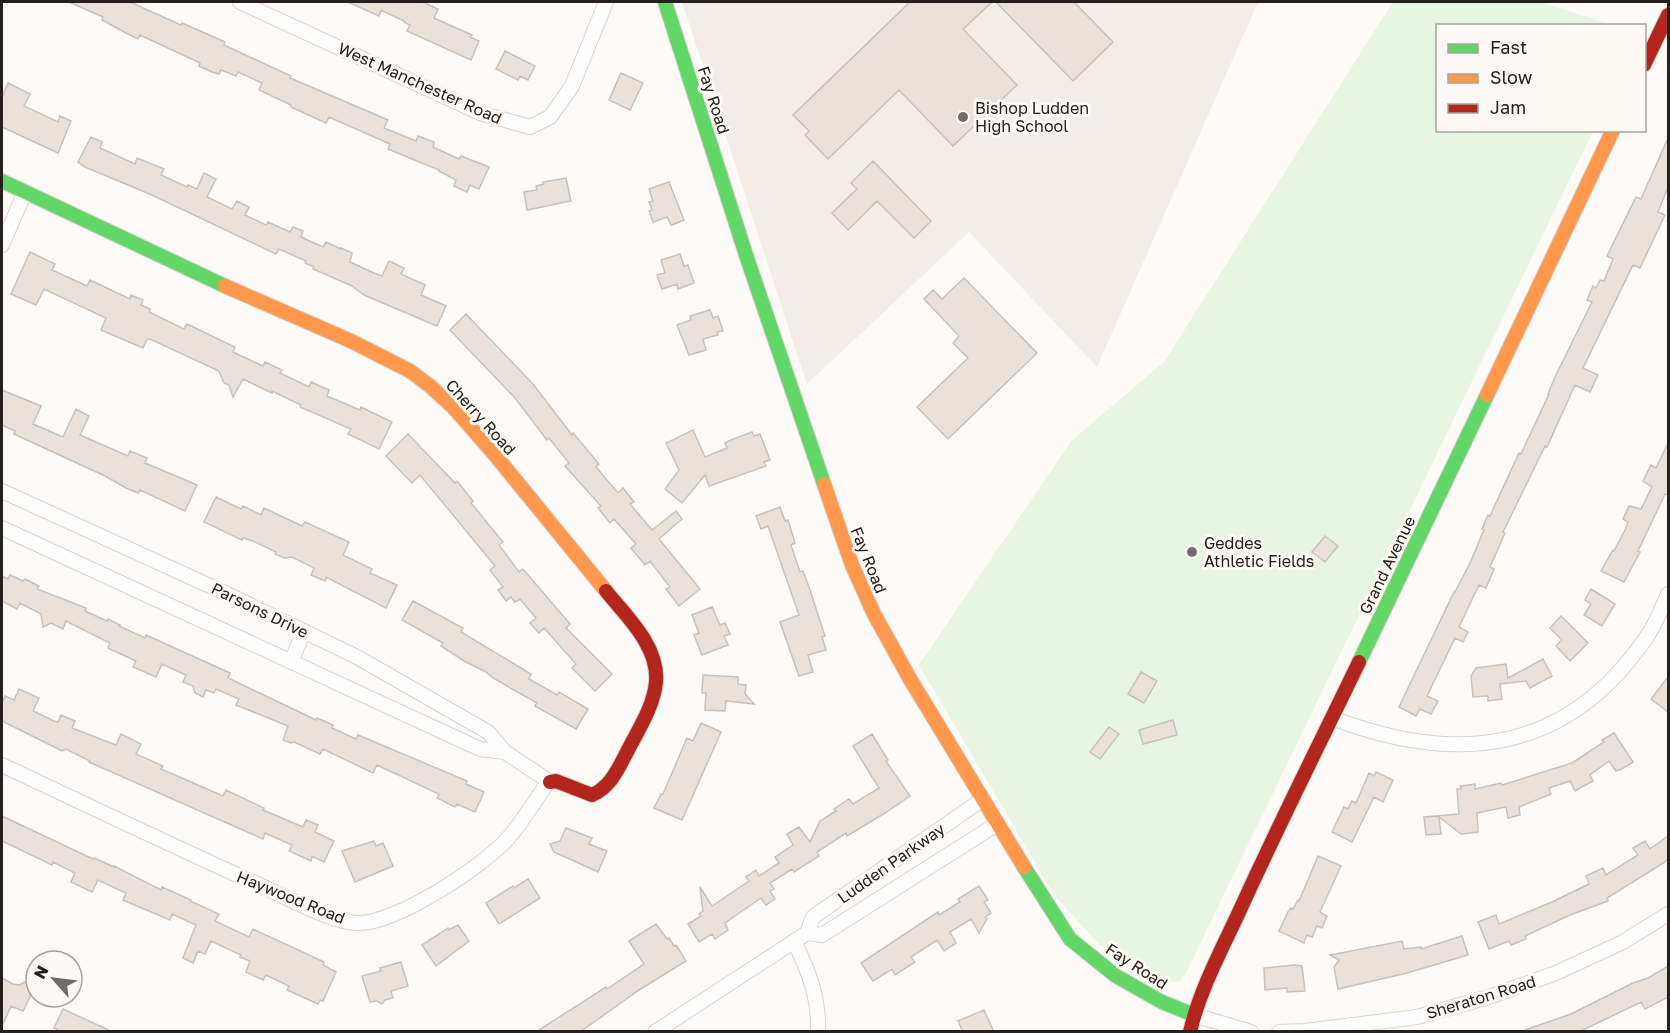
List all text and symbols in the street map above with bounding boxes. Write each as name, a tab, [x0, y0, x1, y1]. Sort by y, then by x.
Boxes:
legend	[1436, 24, 1646, 132]
text: Fast	[1490, 36, 1527, 58]
street label: West Manchester Road	[335, 38, 505, 128]
street label: Fay Road	[694, 64, 734, 136]
text: Slow	[1490, 66, 1533, 88]
text: Jam	[1490, 96, 1526, 118]
place label: Bishop Ludden High School	[975, 98, 1089, 136]
marker: Bishop Ludden High School	[956, 110, 970, 124]
street label: Cherry Road	[442, 375, 520, 459]
street label: Grand Avenue	[1355, 513, 1419, 617]
street label: Fay Road	[847, 524, 891, 596]
place label: Geddes Athletic Fields	[1204, 533, 1314, 571]
marker: Geddes Athletic Fields	[1185, 545, 1199, 559]
street label: Parsons Drive	[208, 578, 312, 642]
street label: Ludden Parkway	[833, 819, 949, 907]
street label: Haywood Road	[234, 866, 348, 928]
street label: Fay Road	[1102, 939, 1172, 993]
north arrow	[24, 949, 84, 1009]
text: N	[29, 962, 52, 982]
street label: Sheraton Road	[1424, 971, 1538, 1023]

